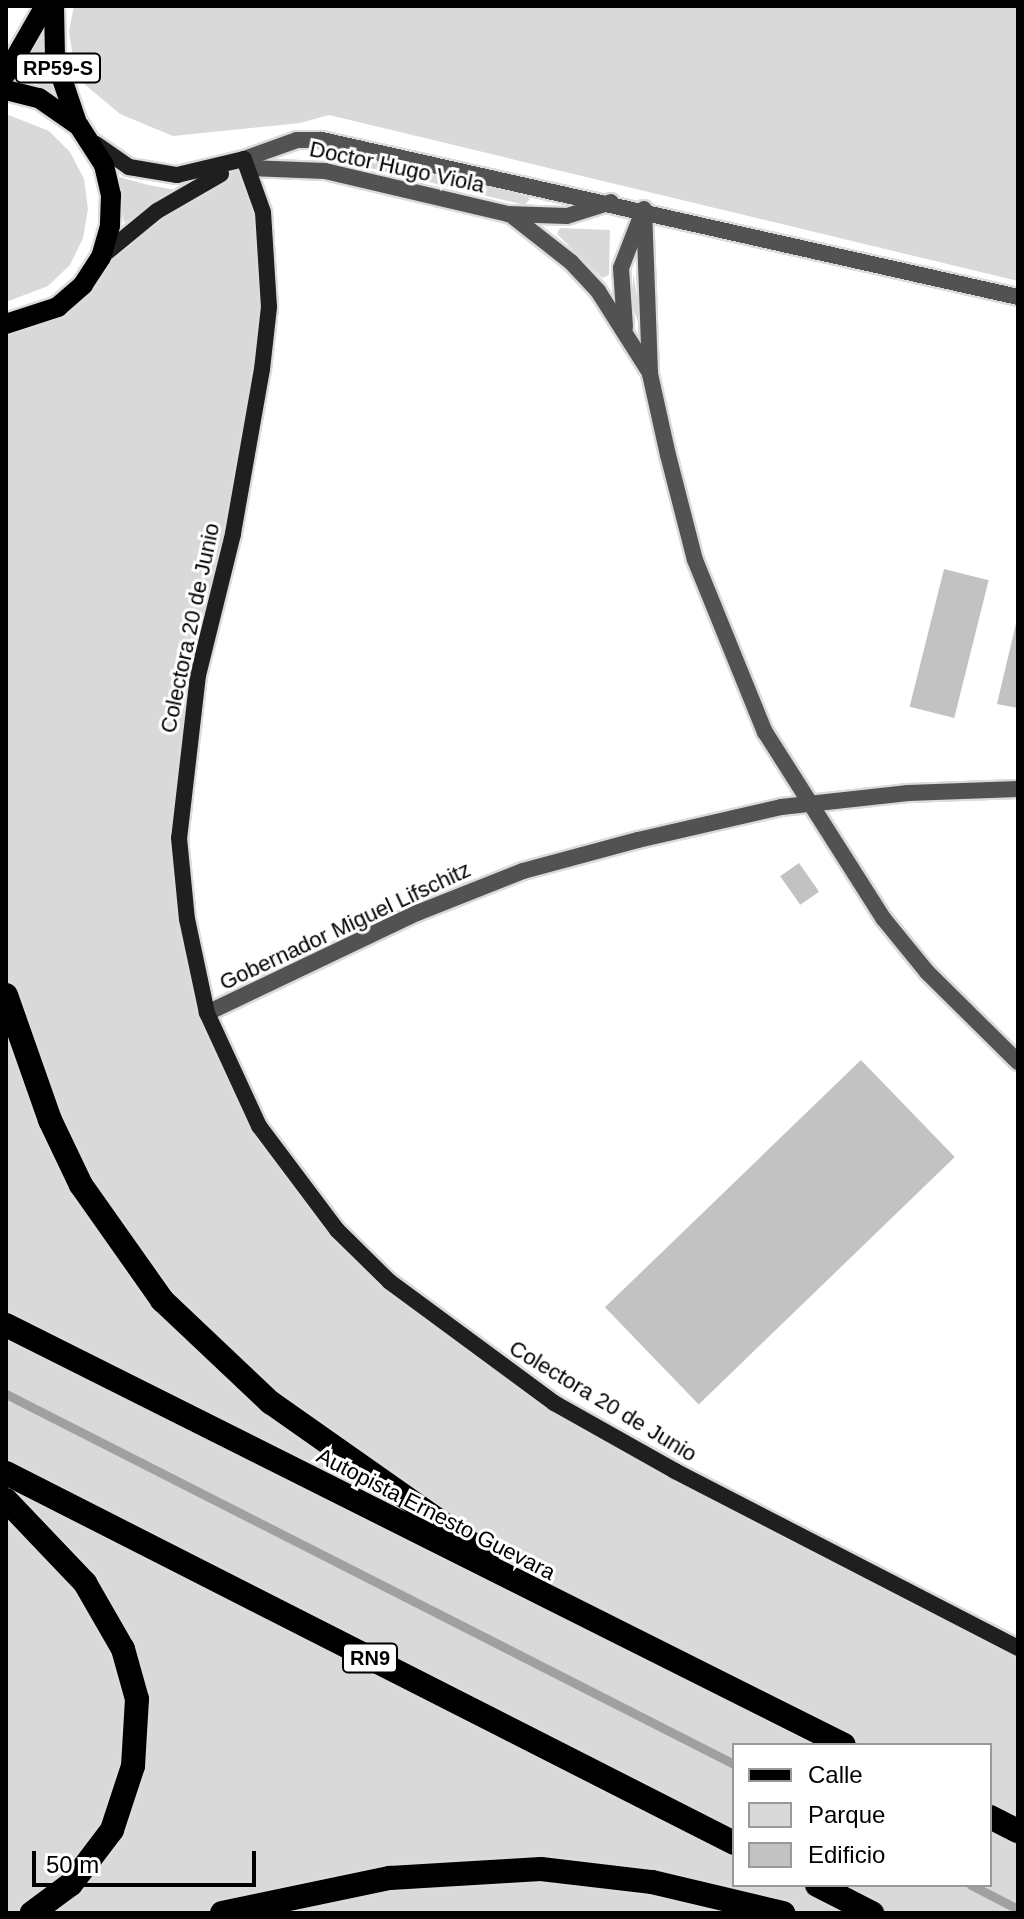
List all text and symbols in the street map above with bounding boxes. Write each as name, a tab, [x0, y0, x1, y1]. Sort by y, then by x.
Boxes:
road number: RP59-S	[14, 52, 102, 84]
street label: Doctor Hugo Viola	[307, 136, 487, 198]
street label: Colectora 20 de Junio	[155, 521, 225, 735]
street label: Gobernador Miguel Lifschitz	[215, 856, 475, 996]
street label: Colectora 20 de Junio	[504, 1335, 702, 1467]
street label: Autopista Ernesto Guevara	[312, 1442, 560, 1586]
road number: RN9	[340, 1642, 400, 1674]
legend	[732, 1743, 992, 1887]
text: Calle	[808, 1761, 863, 1788]
text: Parque	[808, 1801, 885, 1828]
scale bar	[36, 1835, 260, 1885]
text: Edificio	[808, 1841, 885, 1868]
text: 50 m	[46, 1851, 99, 1878]

